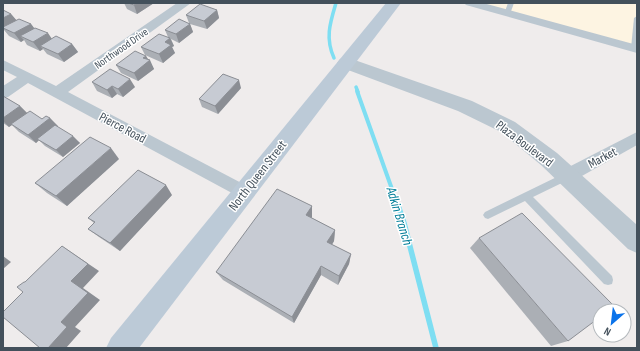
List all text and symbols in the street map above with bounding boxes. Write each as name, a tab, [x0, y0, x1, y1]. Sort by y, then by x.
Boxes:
street label: Northwood Drive	[92, 25, 151, 72]
street label: Pierce Road	[96, 109, 149, 147]
street label: Plaza Boulevard	[493, 117, 556, 171]
street label: North Queen Street	[225, 137, 290, 214]
street label: Market	[585, 144, 620, 172]
water label: Adkin Branch	[382, 184, 416, 247]
north arrow	[592, 303, 632, 343]
text: N	[602, 324, 613, 339]

